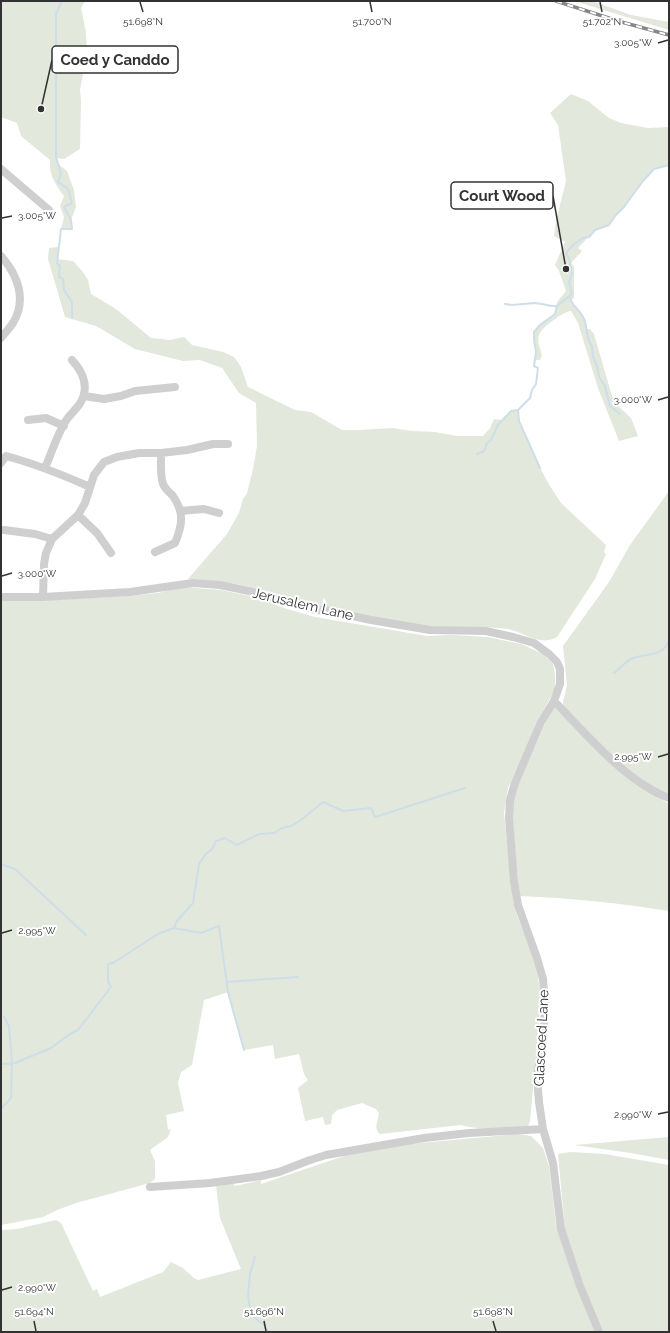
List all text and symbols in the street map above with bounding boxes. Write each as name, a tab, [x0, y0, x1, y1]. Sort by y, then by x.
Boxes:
text: 51.698°N	[123, 16, 163, 27]
text: 51.700°N	[352, 16, 392, 27]
text: 51.702°N	[583, 16, 621, 27]
text: 3.005°W	[614, 37, 653, 48]
callout: Coed y Canddo	[52, 46, 178, 73]
text: Coed y Canddo	[60, 51, 170, 69]
callout: Court Wood	[451, 182, 553, 209]
text: Court Wood	[459, 187, 545, 205]
text: 3.005°W	[18, 210, 57, 221]
text: 3.000°W	[614, 394, 653, 405]
text: 3.000°W	[18, 568, 57, 579]
street label: Jerusalem Lane	[251, 585, 355, 623]
text: 2.995°W	[614, 751, 652, 762]
text: 2.995°W	[18, 925, 56, 936]
street label: Glascoed Lane	[530, 989, 552, 1087]
text: 2.990°W	[614, 1109, 652, 1120]
text: 2.990°W	[18, 1282, 56, 1293]
text: 51.694°N	[14, 1306, 54, 1317]
text: 51.696°N	[244, 1306, 284, 1317]
text: 51.698°N	[473, 1306, 513, 1317]

